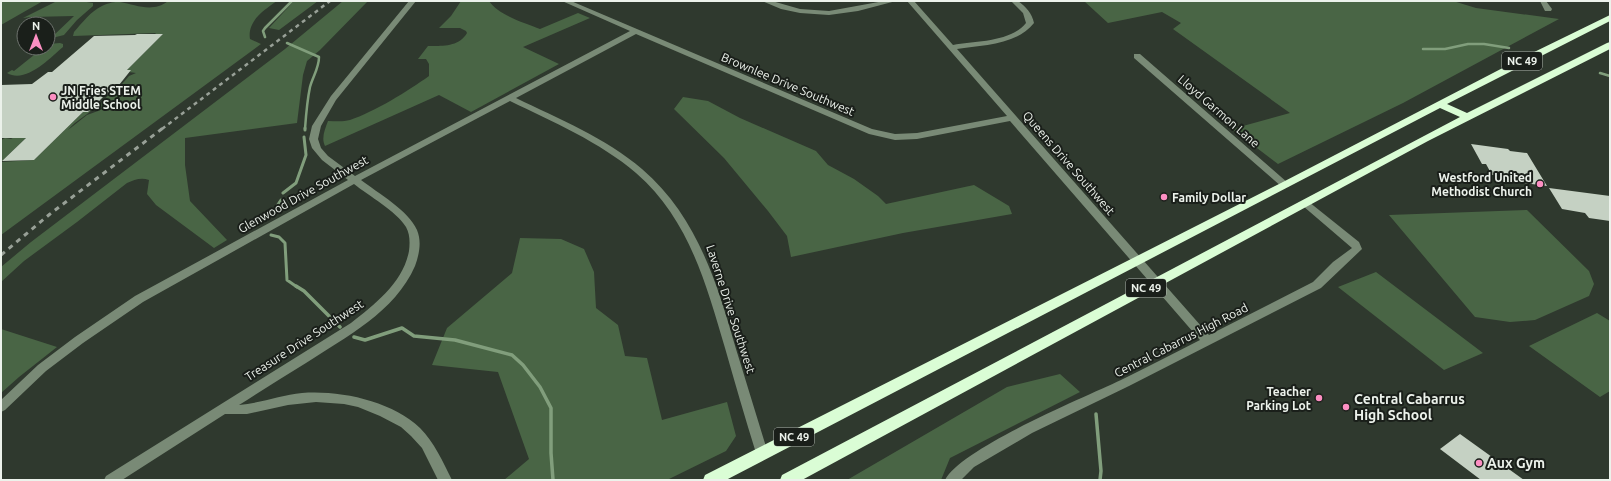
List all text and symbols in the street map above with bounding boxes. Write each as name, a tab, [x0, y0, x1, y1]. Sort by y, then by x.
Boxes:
north arrow	[16, 16, 56, 56]
text: N	[32, 20, 40, 32]
street label: Brownlee Drive Southwest	[720, 50, 857, 118]
road number: NC 49	[1502, 52, 1542, 70]
street label: Lloyd Garmon Lane	[1176, 72, 1262, 150]
place label: JN Fries STEM Middle School	[61, 84, 141, 111]
marker: JN Fries STEM Middle School	[48, 92, 58, 102]
street label: Queens Drive Southwest	[1020, 109, 1118, 218]
street label: Glenwood Drive Southwest	[236, 153, 370, 235]
place label: Westford United Methodist Church	[1431, 171, 1532, 198]
marker: Westford United Methodist Church	[1535, 179, 1545, 189]
place label: Family Dollar	[1172, 191, 1246, 204]
marker: Family Dollar	[1159, 192, 1169, 202]
street label: Laverne Drive Southwest	[704, 243, 758, 375]
road number: NC 49	[1126, 279, 1166, 297]
street label: Treasure Drive Southwest	[242, 297, 366, 383]
street label: Central Cabarrus High Road	[1112, 301, 1250, 379]
place label: Teacher Parking Lot	[1246, 385, 1311, 412]
place label: Central Cabarrus High School	[1354, 391, 1465, 423]
marker: Teacher Parking Lot	[1314, 393, 1324, 403]
marker: Central Cabarrus High School	[1341, 402, 1351, 412]
road number: NC 49	[774, 428, 814, 446]
place label: Aux Gym	[1487, 455, 1545, 471]
marker: Aux Gym	[1474, 458, 1484, 468]

